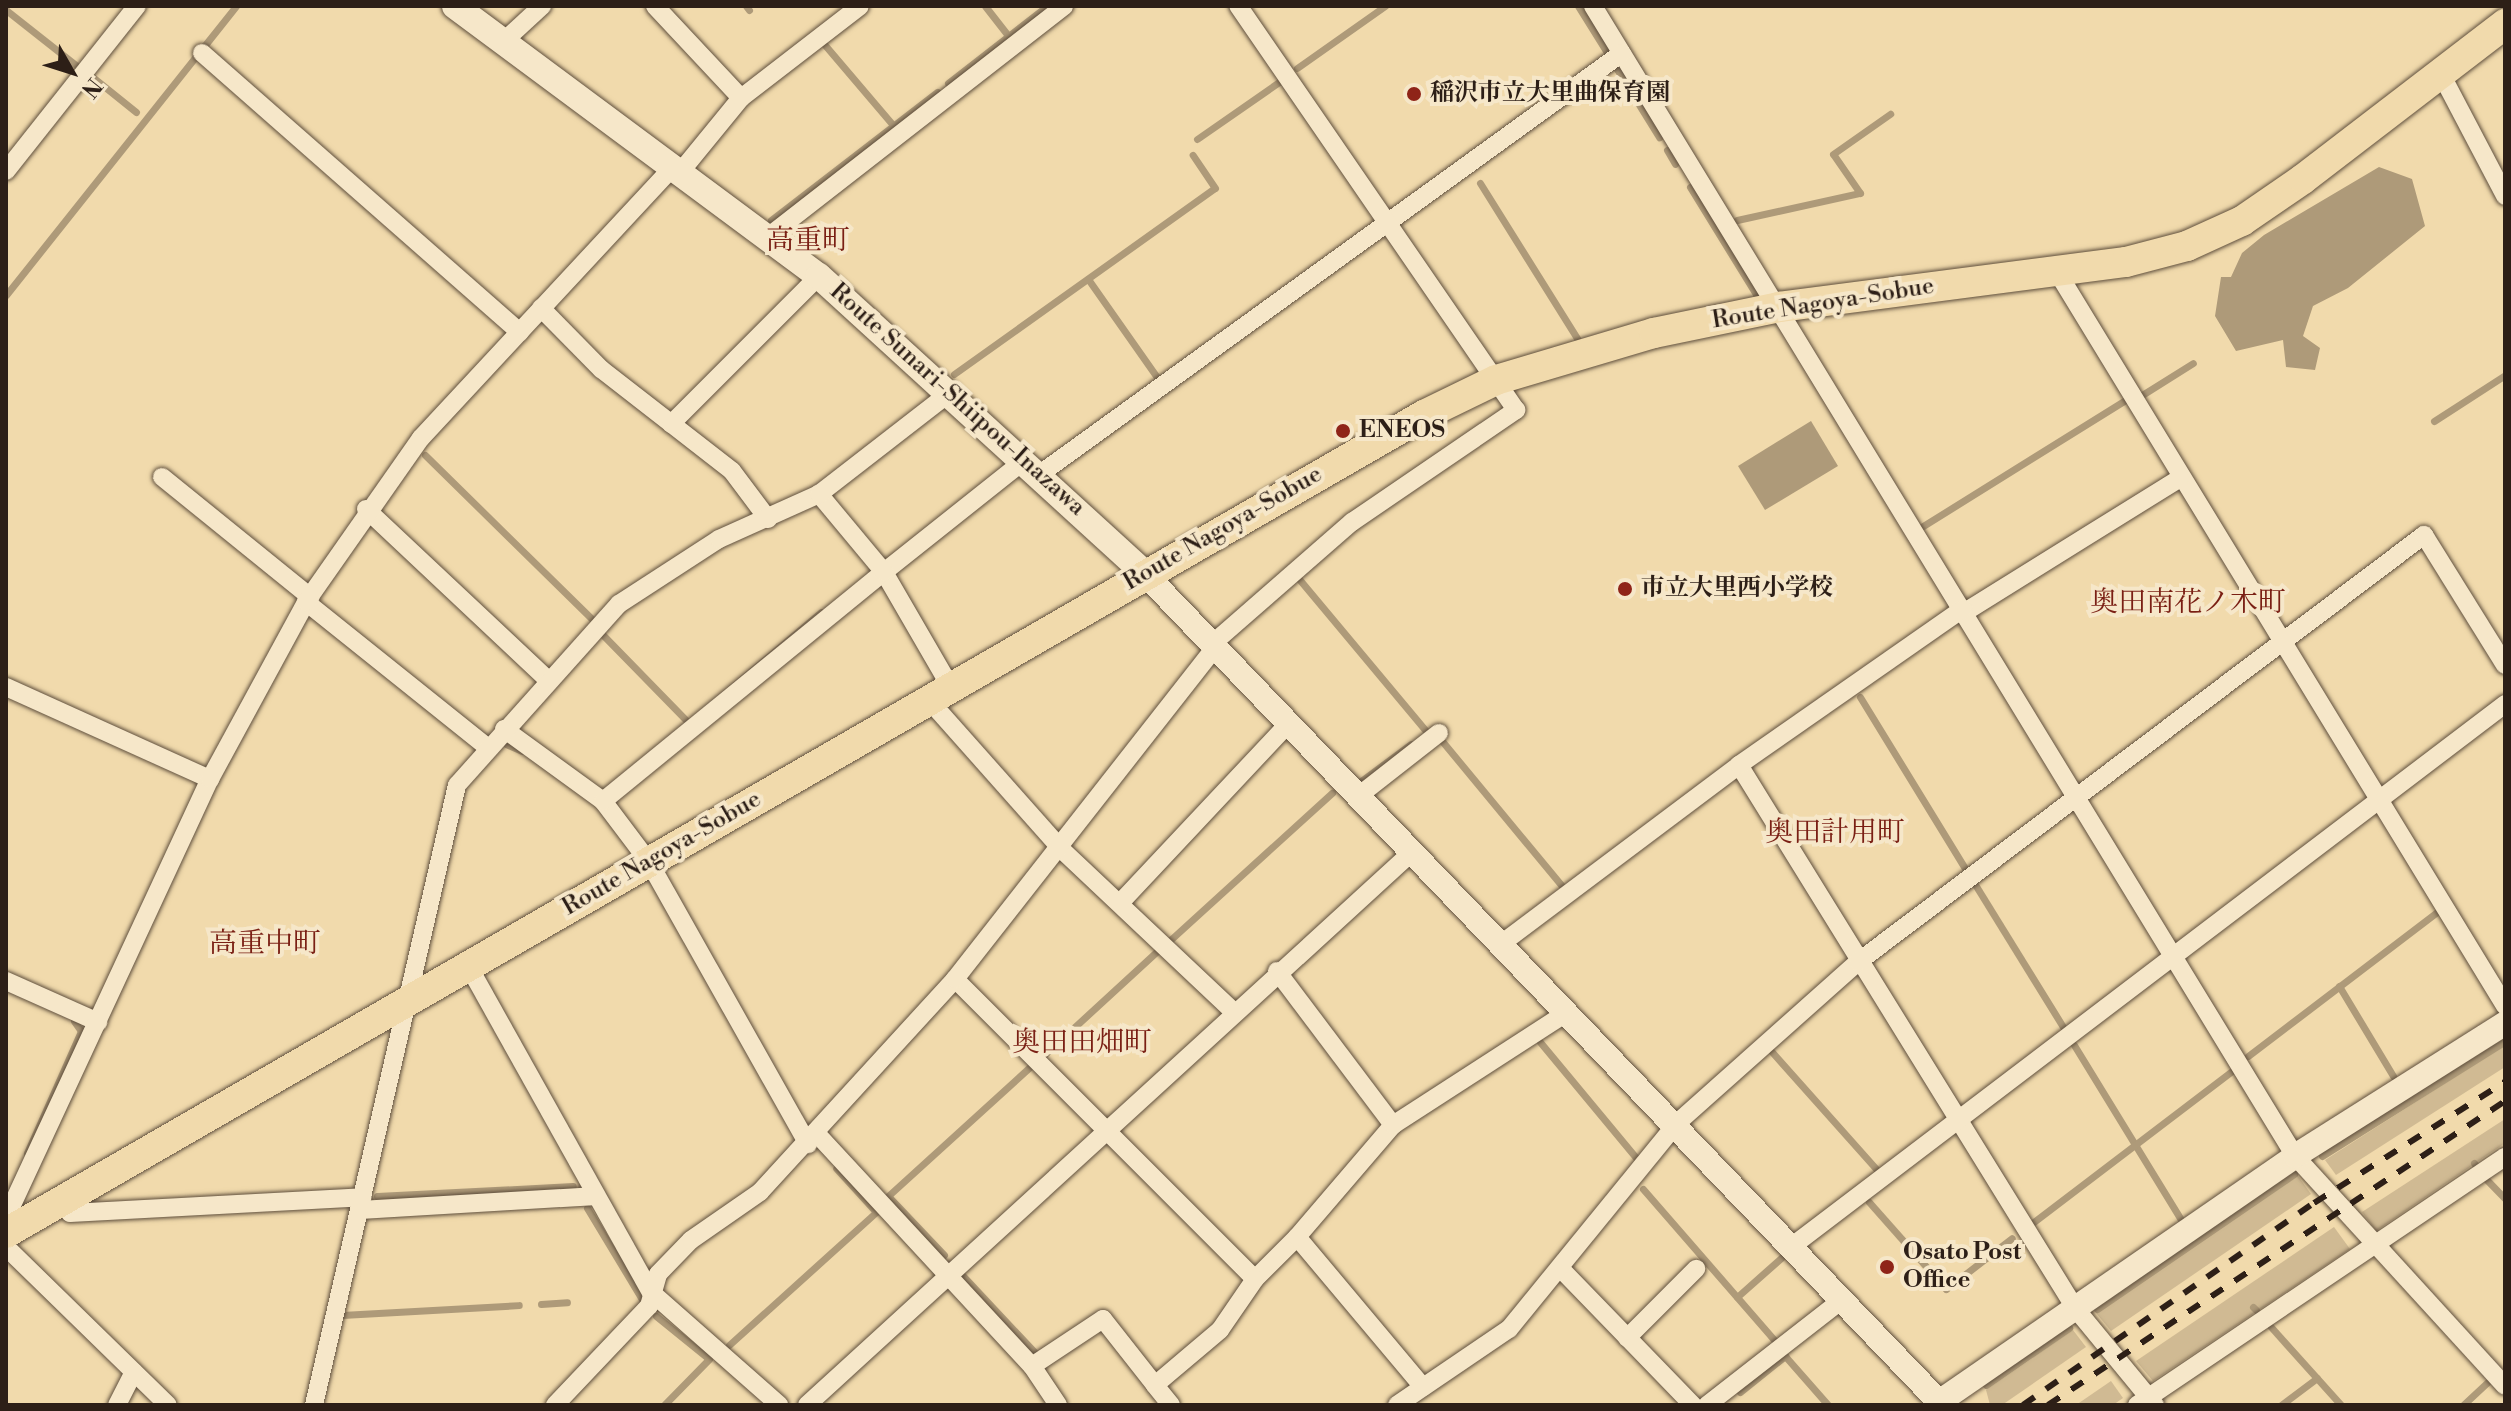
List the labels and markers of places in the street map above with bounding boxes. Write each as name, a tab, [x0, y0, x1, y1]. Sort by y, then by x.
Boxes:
place label: 稲沢市立大里曲保育園	[1430, 80, 1670, 108]
marker: 稲沢市立大里曲保育園	[1405, 85, 1423, 103]
place label: ENEOS	[1359, 417, 1445, 445]
marker: ENEOS	[1334, 422, 1352, 440]
place label: 市立大里西小学校	[1641, 575, 1833, 603]
marker: 市立大里西小学校	[1616, 580, 1634, 598]
place label: Osato Post Office	[1903, 1239, 2021, 1295]
marker: Osato Post Office	[1878, 1258, 1896, 1276]

